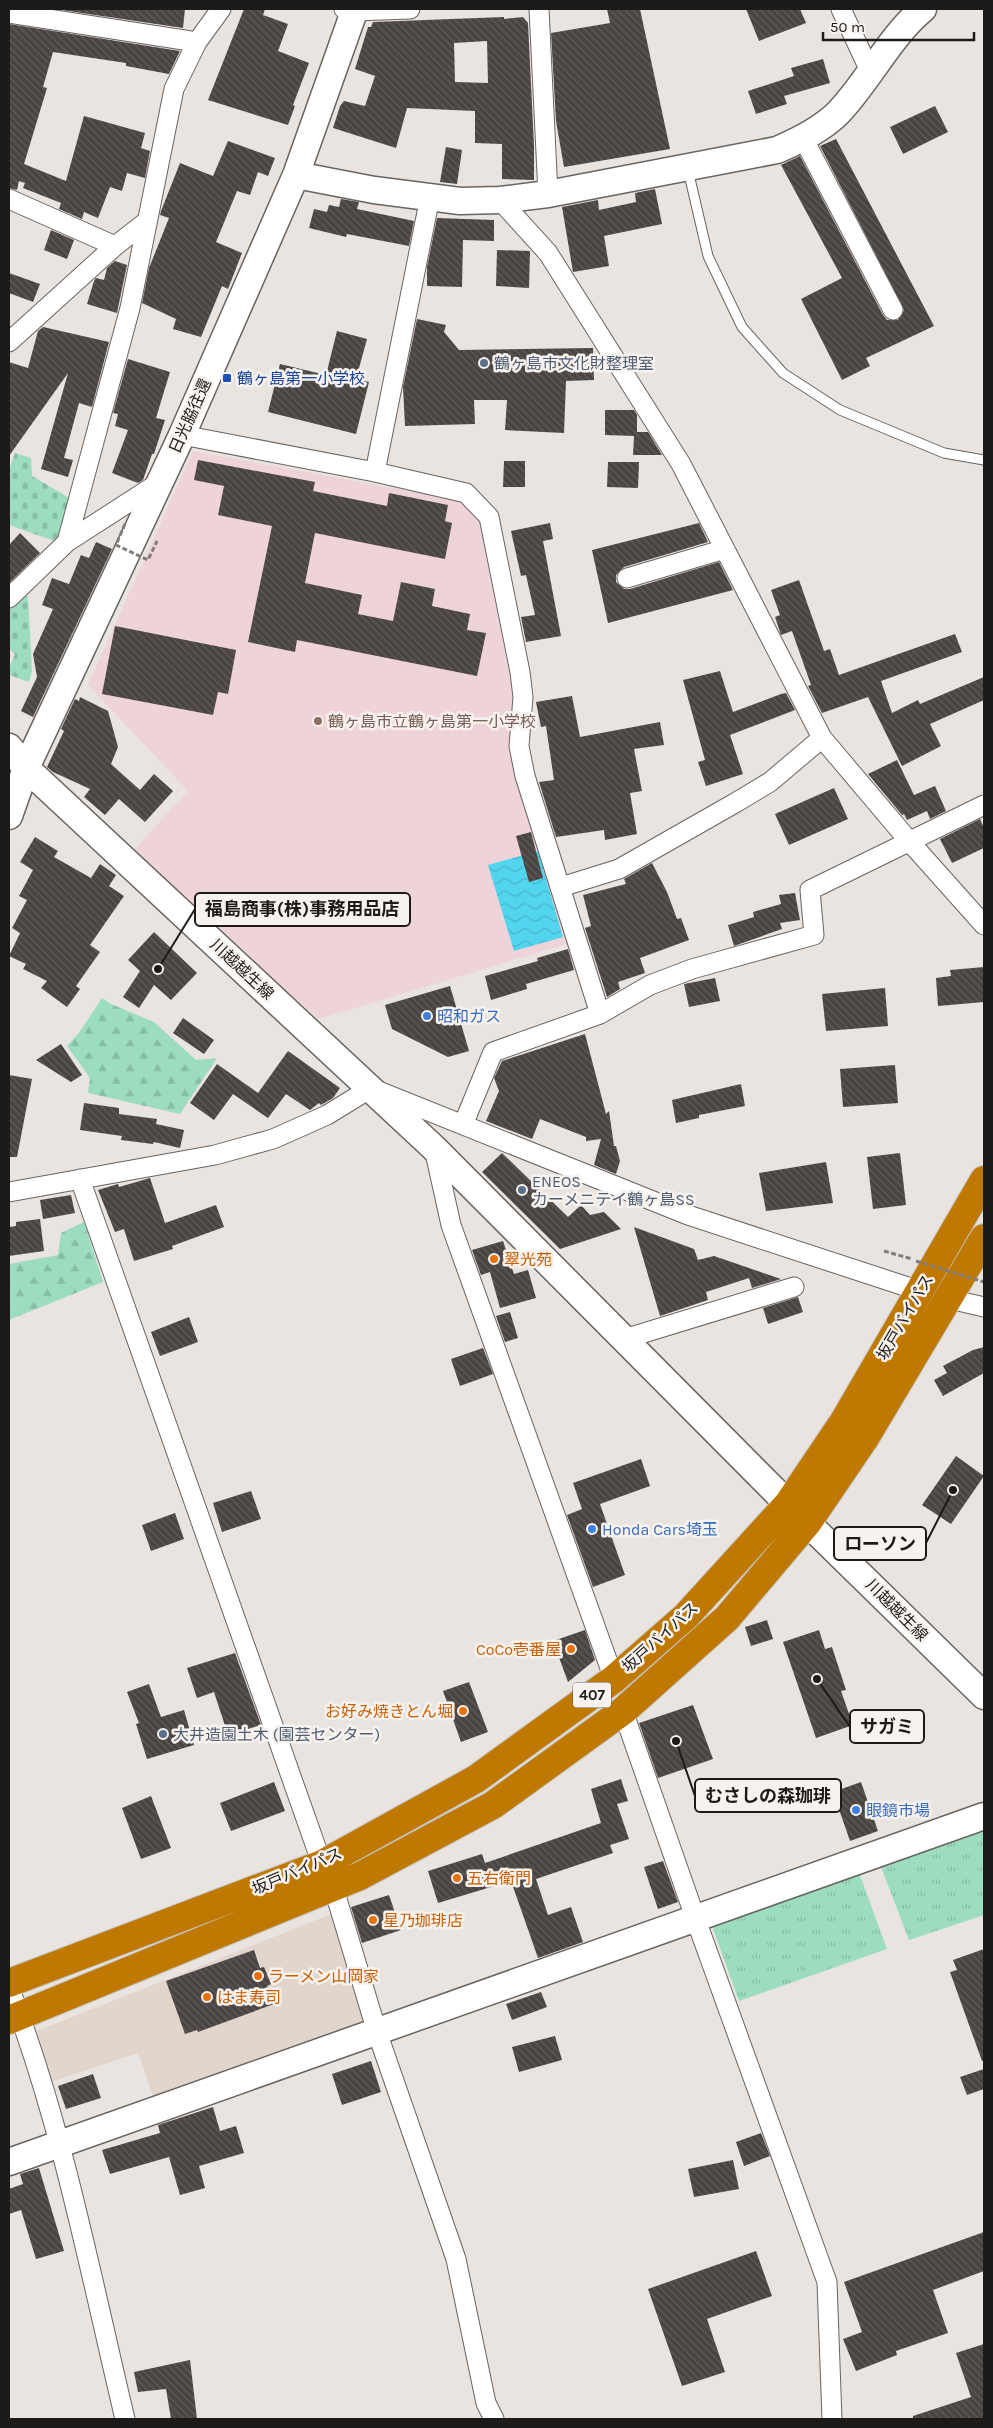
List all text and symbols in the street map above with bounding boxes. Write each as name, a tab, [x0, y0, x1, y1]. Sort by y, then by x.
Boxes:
scale bar	[823, 10, 974, 42]
text: 50 m	[830, 18, 865, 36]
place label: 鶴ヶ島市文化財整理室	[494, 354, 654, 373]
marker: 鶴ヶ島市文化財整理室	[478, 357, 490, 369]
place label: 鶴ヶ島第一小学校	[237, 369, 365, 388]
marker: 鶴ヶ島第一小学校	[221, 372, 233, 384]
street label: 日光脇往還	[165, 376, 215, 456]
place label: 鶴ヶ島市立鶴ヶ島第一小学校	[328, 712, 536, 731]
marker: 鶴ヶ島市立鶴ヶ島第一小学校	[312, 715, 324, 727]
callout: 福島商事(株)事務用品店	[195, 893, 410, 926]
text: 福島商事(株)事務用品店	[205, 898, 399, 920]
street label: 川越越生線	[206, 935, 278, 1003]
place label: 昭和ガス	[437, 1007, 501, 1026]
marker: 昭和ガス	[421, 1010, 433, 1022]
place label: ENEOS カーメニテイ鶴ヶ島SS	[532, 1172, 695, 1209]
marker: ENEOS カーメニテイ鶴ヶ島SS	[516, 1184, 528, 1196]
place label: 翠光苑	[504, 1250, 552, 1269]
marker: 翠光苑	[488, 1253, 500, 1265]
street label: 坂戸バイパス	[873, 1271, 937, 1363]
place label: Honda Cars埼玉	[602, 1520, 718, 1539]
marker: Honda Cars埼玉	[586, 1523, 598, 1535]
callout: ローソン	[834, 1527, 926, 1560]
text: ローソン	[844, 1533, 916, 1555]
street label: 川越越生線	[862, 1575, 932, 1645]
street label: 坂戸バイパス	[618, 1598, 702, 1676]
place label: CoCo壱番屋	[476, 1640, 561, 1659]
marker: CoCo壱番屋	[565, 1643, 577, 1655]
road number: 407	[573, 1682, 611, 1708]
place label: お好み焼きとん堀	[325, 1702, 453, 1721]
marker: お好み焼きとん堀	[457, 1705, 469, 1717]
callout: サガミ	[850, 1710, 924, 1743]
text: サガミ	[860, 1716, 914, 1738]
place label: 大井造園土木 (園芸センター)	[173, 1725, 380, 1744]
marker: 大井造園土木 (園芸センター)	[157, 1728, 169, 1740]
callout: むさしの森珈琲	[695, 1779, 841, 1812]
text: むさしの森珈琲	[705, 1785, 831, 1807]
place label: 眼鏡市場	[866, 1801, 930, 1820]
marker: 眼鏡市場	[850, 1804, 862, 1816]
street label: 坂戸バイパス	[249, 1844, 345, 1898]
place label: 五右衛門	[467, 1869, 531, 1888]
marker: 五右衛門	[451, 1872, 463, 1884]
place label: 星乃珈琲店	[383, 1911, 463, 1930]
marker: 星乃珈琲店	[367, 1914, 379, 1926]
place label: ラーメン山岡家	[268, 1967, 379, 1986]
marker: ラーメン山岡家	[252, 1970, 264, 1982]
place label: はま寿司	[217, 1988, 281, 2007]
marker: はま寿司	[201, 1991, 213, 2003]

